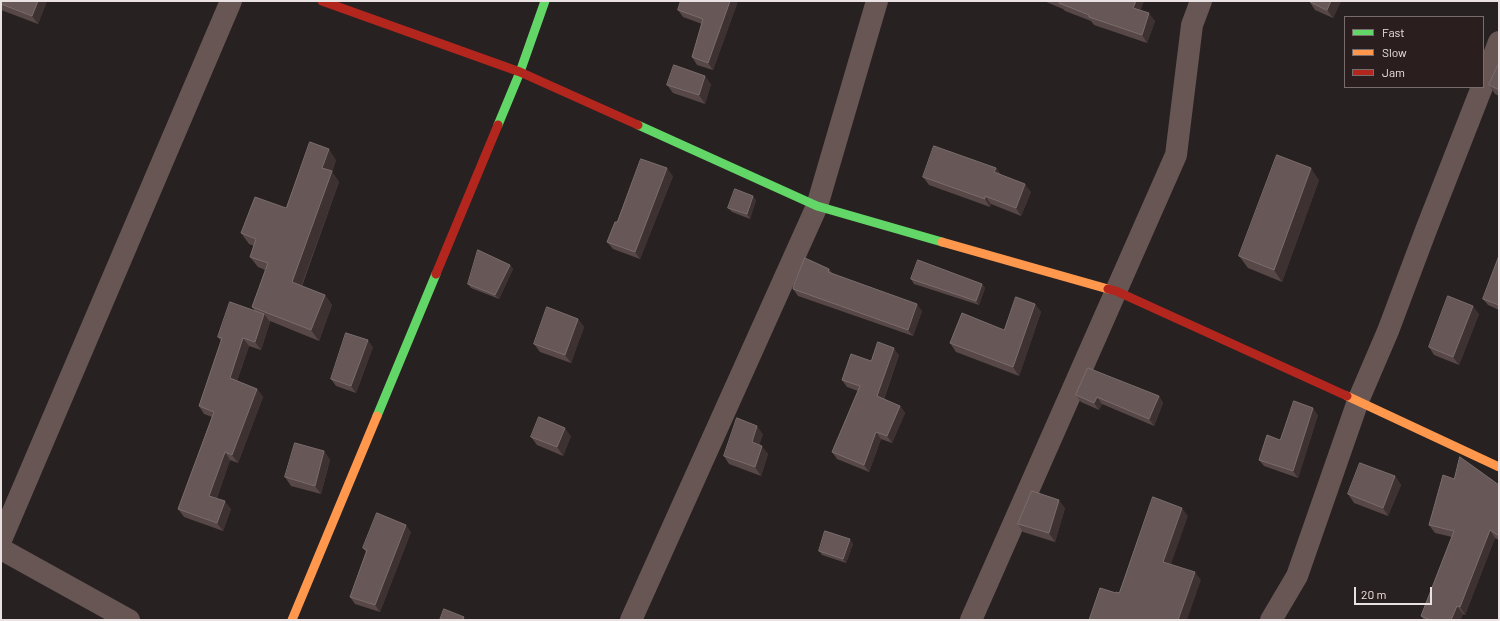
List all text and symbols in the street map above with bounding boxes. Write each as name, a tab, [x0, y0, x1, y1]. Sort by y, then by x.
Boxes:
legend	[1344, 16, 1484, 88]
text: Fast	[1382, 25, 1405, 39]
text: Slow	[1382, 45, 1407, 59]
text: Jam	[1382, 65, 1405, 79]
scale bar	[1356, 579, 1434, 605]
text: 20 m	[1361, 587, 1387, 601]

